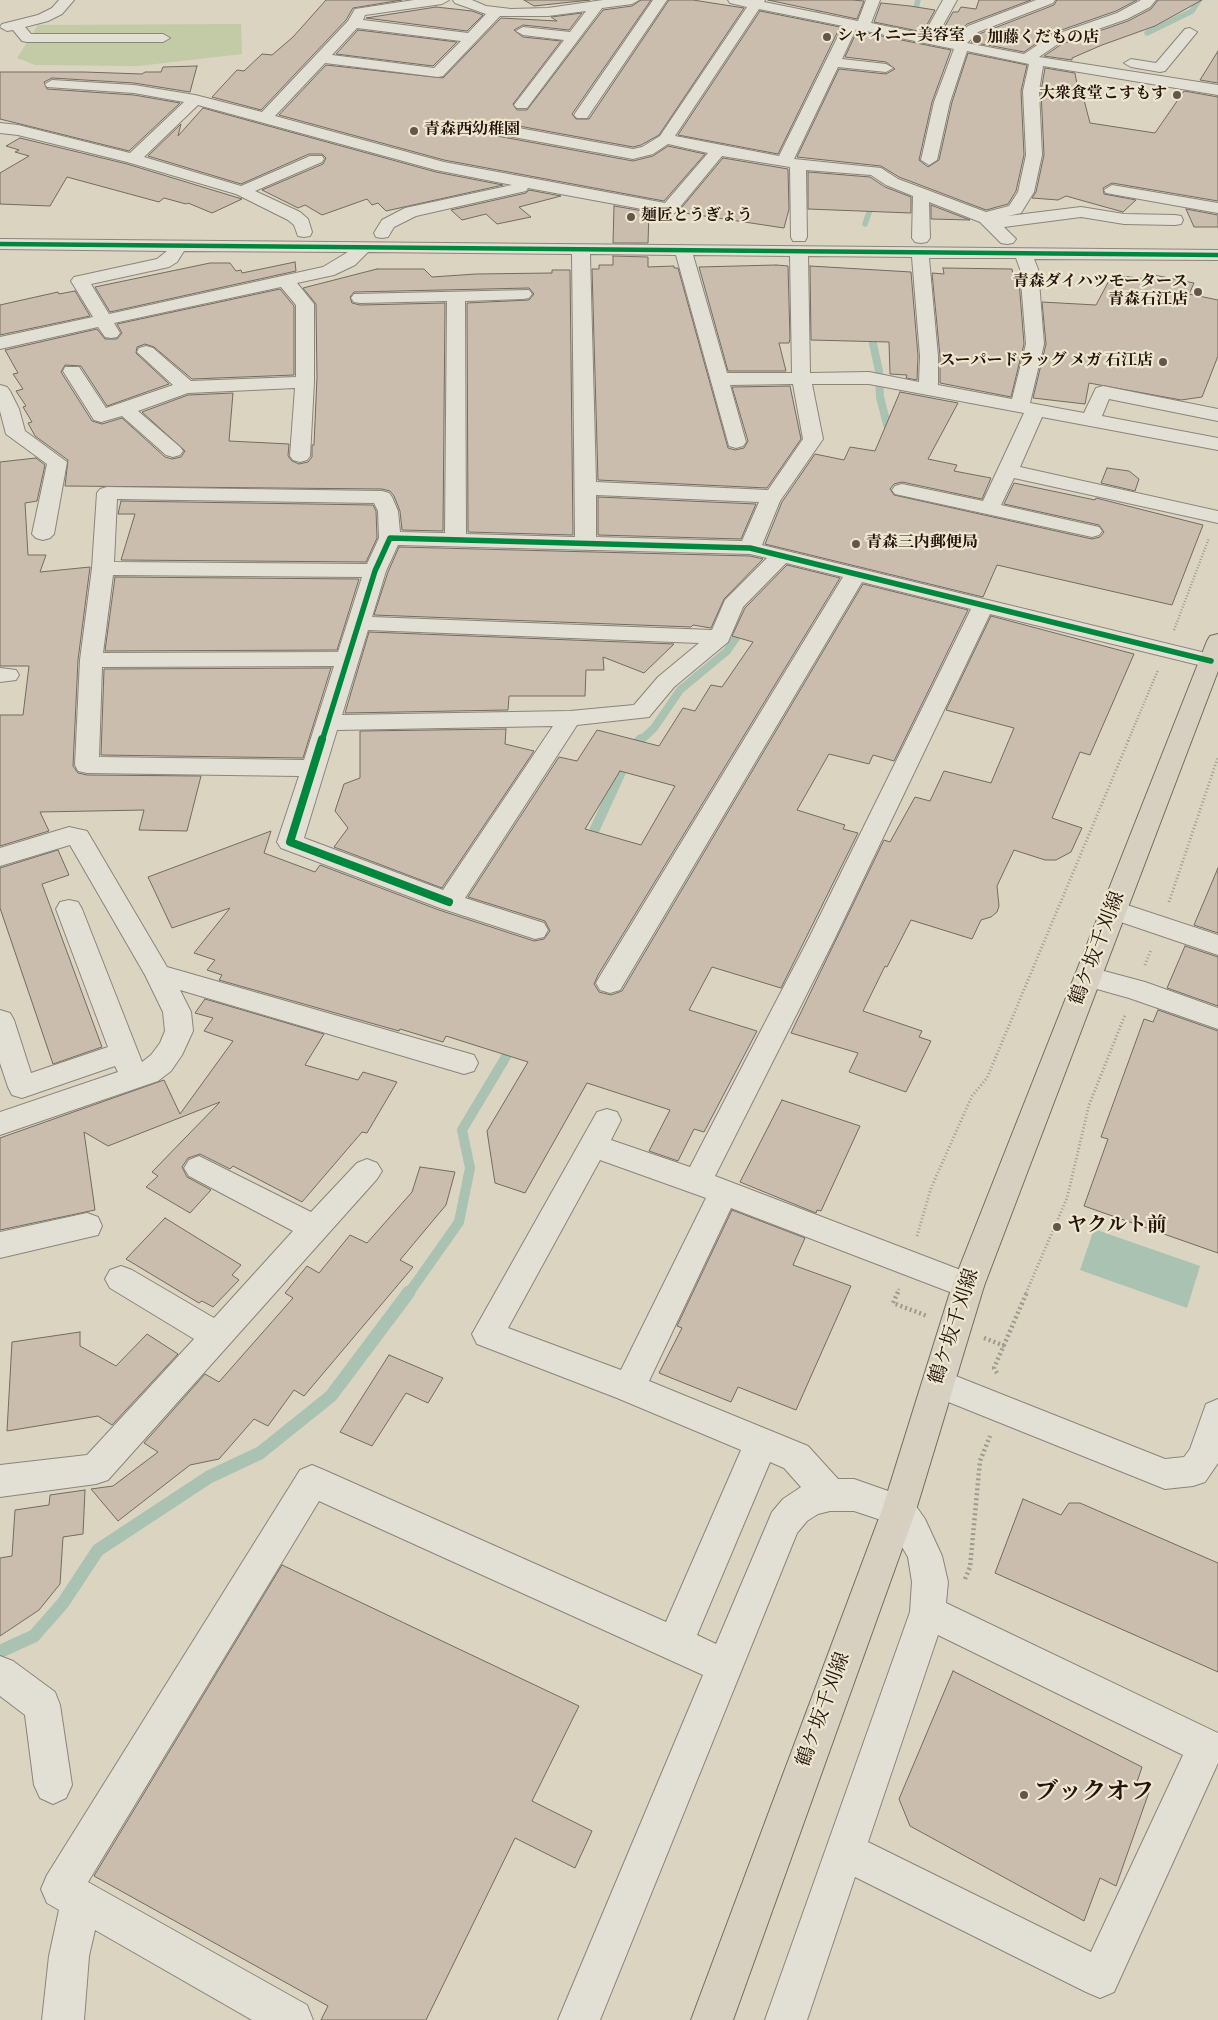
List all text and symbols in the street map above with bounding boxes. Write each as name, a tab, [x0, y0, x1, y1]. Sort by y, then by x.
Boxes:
place label: シャイニー美容室	[837, 27, 965, 47]
place label: 加藤くだもの店	[987, 29, 1099, 49]
marker: シャイニー美容室	[821, 31, 833, 43]
marker: 加藤くだもの店	[971, 33, 983, 45]
place label: 大衆食堂こすもす	[1039, 85, 1167, 105]
marker: 大衆食堂こすもす	[1171, 89, 1183, 101]
place label: 青森西幼稚園	[424, 121, 520, 141]
marker: 青森西幼稚園	[408, 125, 420, 137]
place label: 麺匠とうぎょう	[641, 207, 753, 227]
marker: 麺匠とうぎょう	[625, 211, 637, 223]
place label: 青森ダイハツモータース 青森石江店	[1013, 273, 1188, 311]
marker: 青森ダイハツモータース 青森石江店	[1192, 286, 1204, 298]
place label: スーパードラッグ メガ 石江店	[939, 352, 1153, 372]
marker: スーパードラッグ メガ 石江店	[1157, 356, 1169, 368]
place label: 青森三内郵便局	[866, 534, 978, 554]
marker: 青森三内郵便局	[850, 538, 862, 550]
street label: 鶴ケ坂千刈線	[1066, 889, 1132, 1009]
place label: ヤクルト前	[1067, 1215, 1167, 1239]
marker: ヤクルト前	[1051, 1221, 1063, 1233]
street label: 鶴ケ坂千刈線	[926, 1266, 986, 1388]
street label: 鶴ケ坂千刈線	[793, 1650, 857, 1770]
place label: ブックオフ	[1034, 1781, 1154, 1809]
marker: ブックオフ	[1018, 1789, 1030, 1801]

